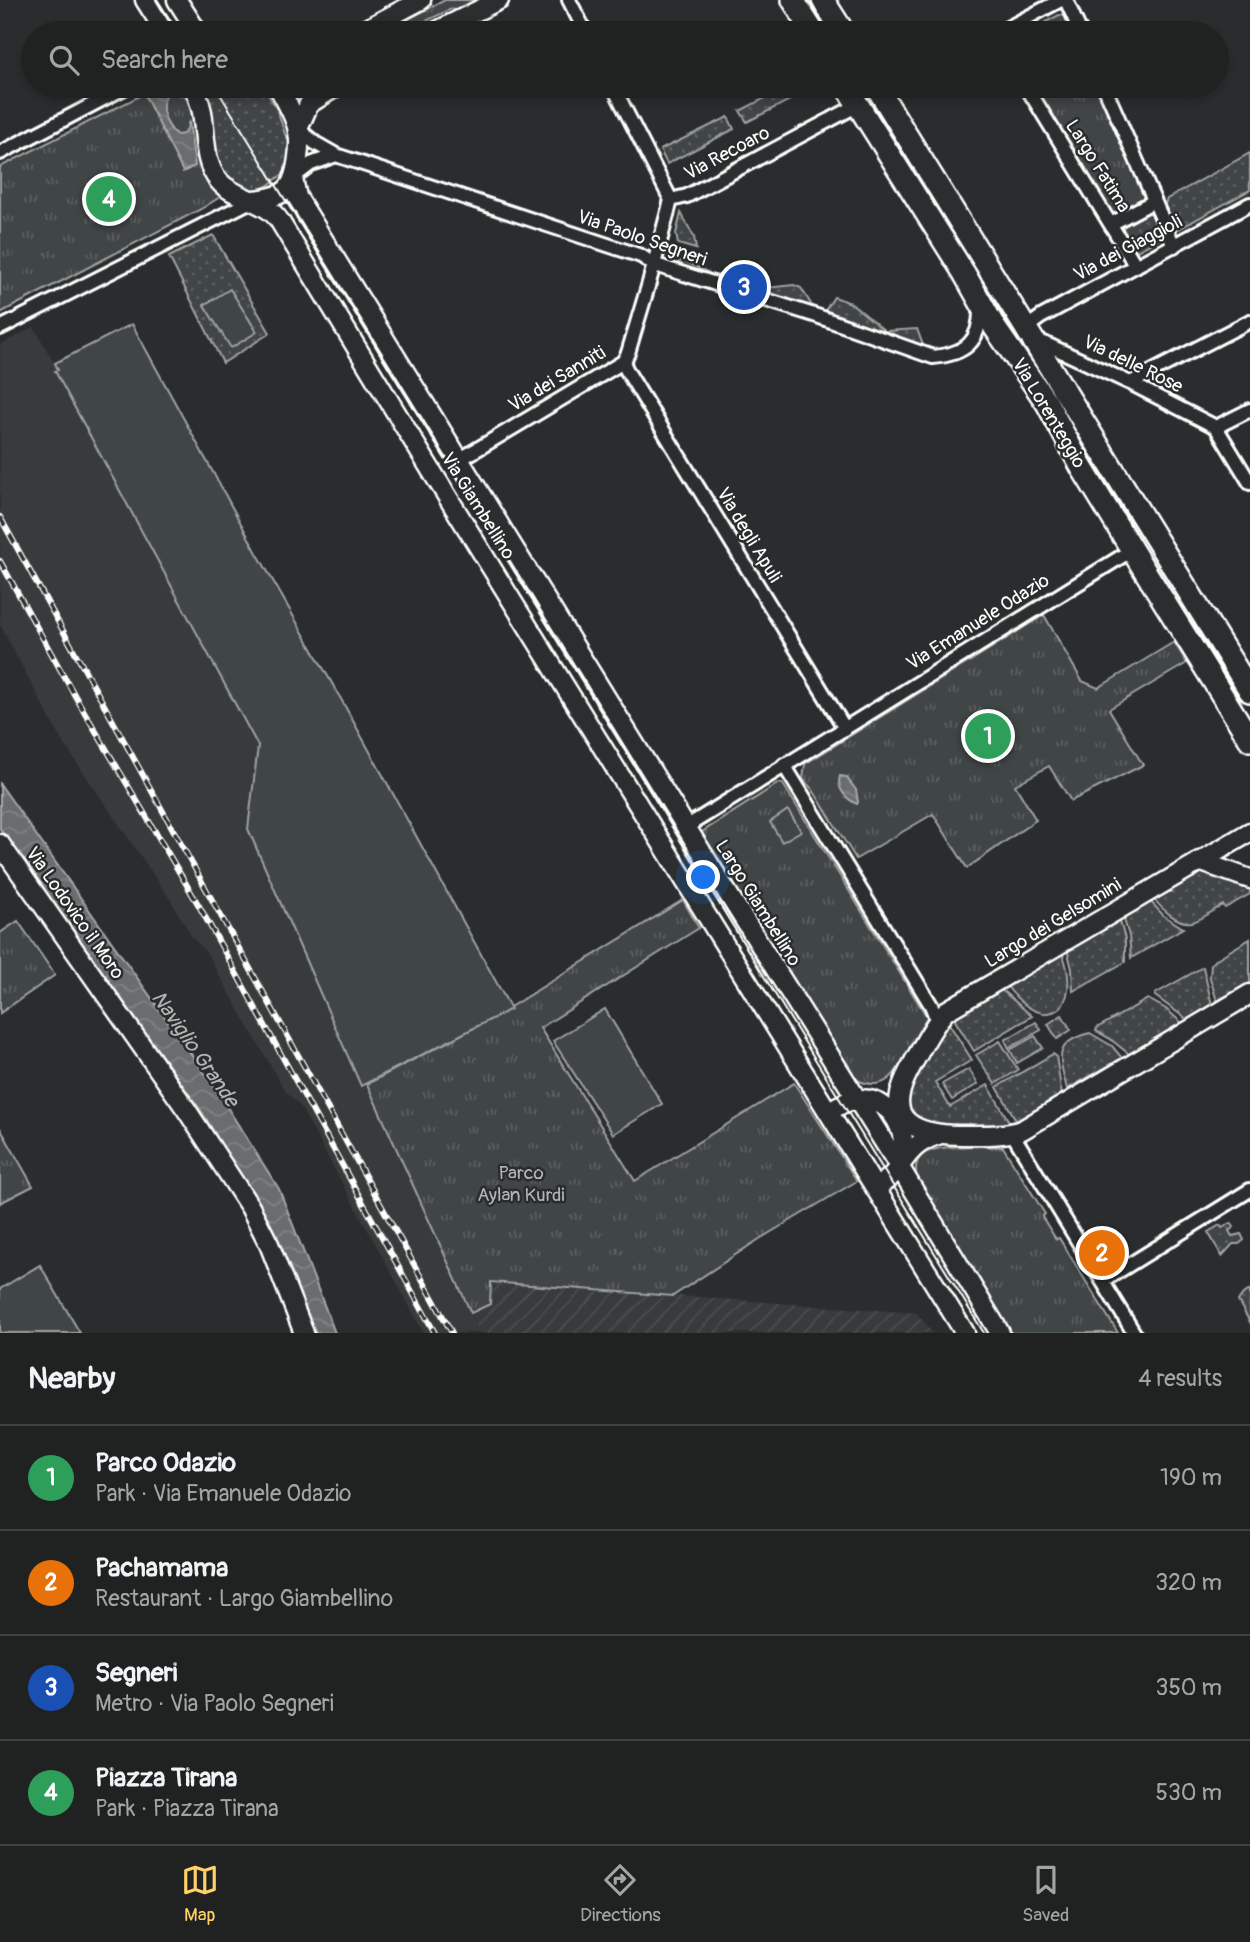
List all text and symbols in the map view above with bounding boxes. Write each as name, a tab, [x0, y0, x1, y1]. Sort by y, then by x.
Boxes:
search box	[21, 21, 1229, 98]
icon: search	[45, 41, 83, 79]
text: Search here	[101, 44, 228, 76]
street label: Largo Fatima	[1060, 115, 1136, 217]
street label: Via Recoaro	[680, 120, 774, 186]
pin: 4	[86, 173, 132, 225]
street label: Via Paolo Segneri	[574, 205, 710, 271]
street label: Via dei Giaggioli	[1070, 209, 1186, 287]
pin: 3	[721, 261, 767, 313]
street label: Via delle Rose	[1079, 330, 1187, 399]
street label: Via dei Sanniti	[504, 341, 610, 417]
street label: Via Lorenteggio	[1007, 354, 1091, 472]
street label: Via Giambellino	[436, 448, 520, 564]
street label: Via degli Apuli	[711, 483, 787, 587]
street label: Via Emanuele Odazio	[902, 568, 1054, 676]
pin: 1	[965, 710, 1011, 762]
street label: Largo Giambellino	[710, 836, 806, 970]
street label: Via Lodovico il Moro	[20, 842, 130, 984]
your location	[686, 860, 720, 894]
street label: Largo dei Gelsomini	[980, 873, 1126, 973]
water label: Naviglio Grande	[145, 986, 246, 1114]
park label: Parco Aylan Kurdi	[477, 1161, 565, 1207]
pin: 2	[1079, 1227, 1125, 1279]
text: Nearby	[28, 1360, 115, 1397]
text: 4 results	[1138, 1364, 1222, 1393]
text: Parco Odazio	[95, 1447, 236, 1479]
text: 1	[47, 1463, 56, 1492]
text: 190 m	[1160, 1463, 1222, 1492]
text: Park · Via Emanuele Odazio	[95, 1479, 351, 1508]
text: Pachamama	[95, 1552, 228, 1584]
text: 2	[45, 1568, 57, 1597]
text: 320 m	[1155, 1568, 1222, 1597]
text: Restaurant · Largo Giambellino	[95, 1584, 393, 1613]
text: Segneri	[95, 1657, 178, 1689]
text: 3	[45, 1673, 57, 1702]
text: 350 m	[1156, 1673, 1222, 1702]
text: Metro · Via Paolo Segneri	[95, 1689, 334, 1718]
text: Piazza Tirana	[95, 1762, 237, 1794]
text: 4	[44, 1778, 58, 1807]
text: 530 m	[1156, 1778, 1222, 1807]
text: Park · Piazza Tirana	[95, 1794, 279, 1823]
tab: Map	[181, 1861, 219, 1927]
tab: Directions	[580, 1861, 661, 1927]
tab: Saved	[1022, 1861, 1069, 1927]

